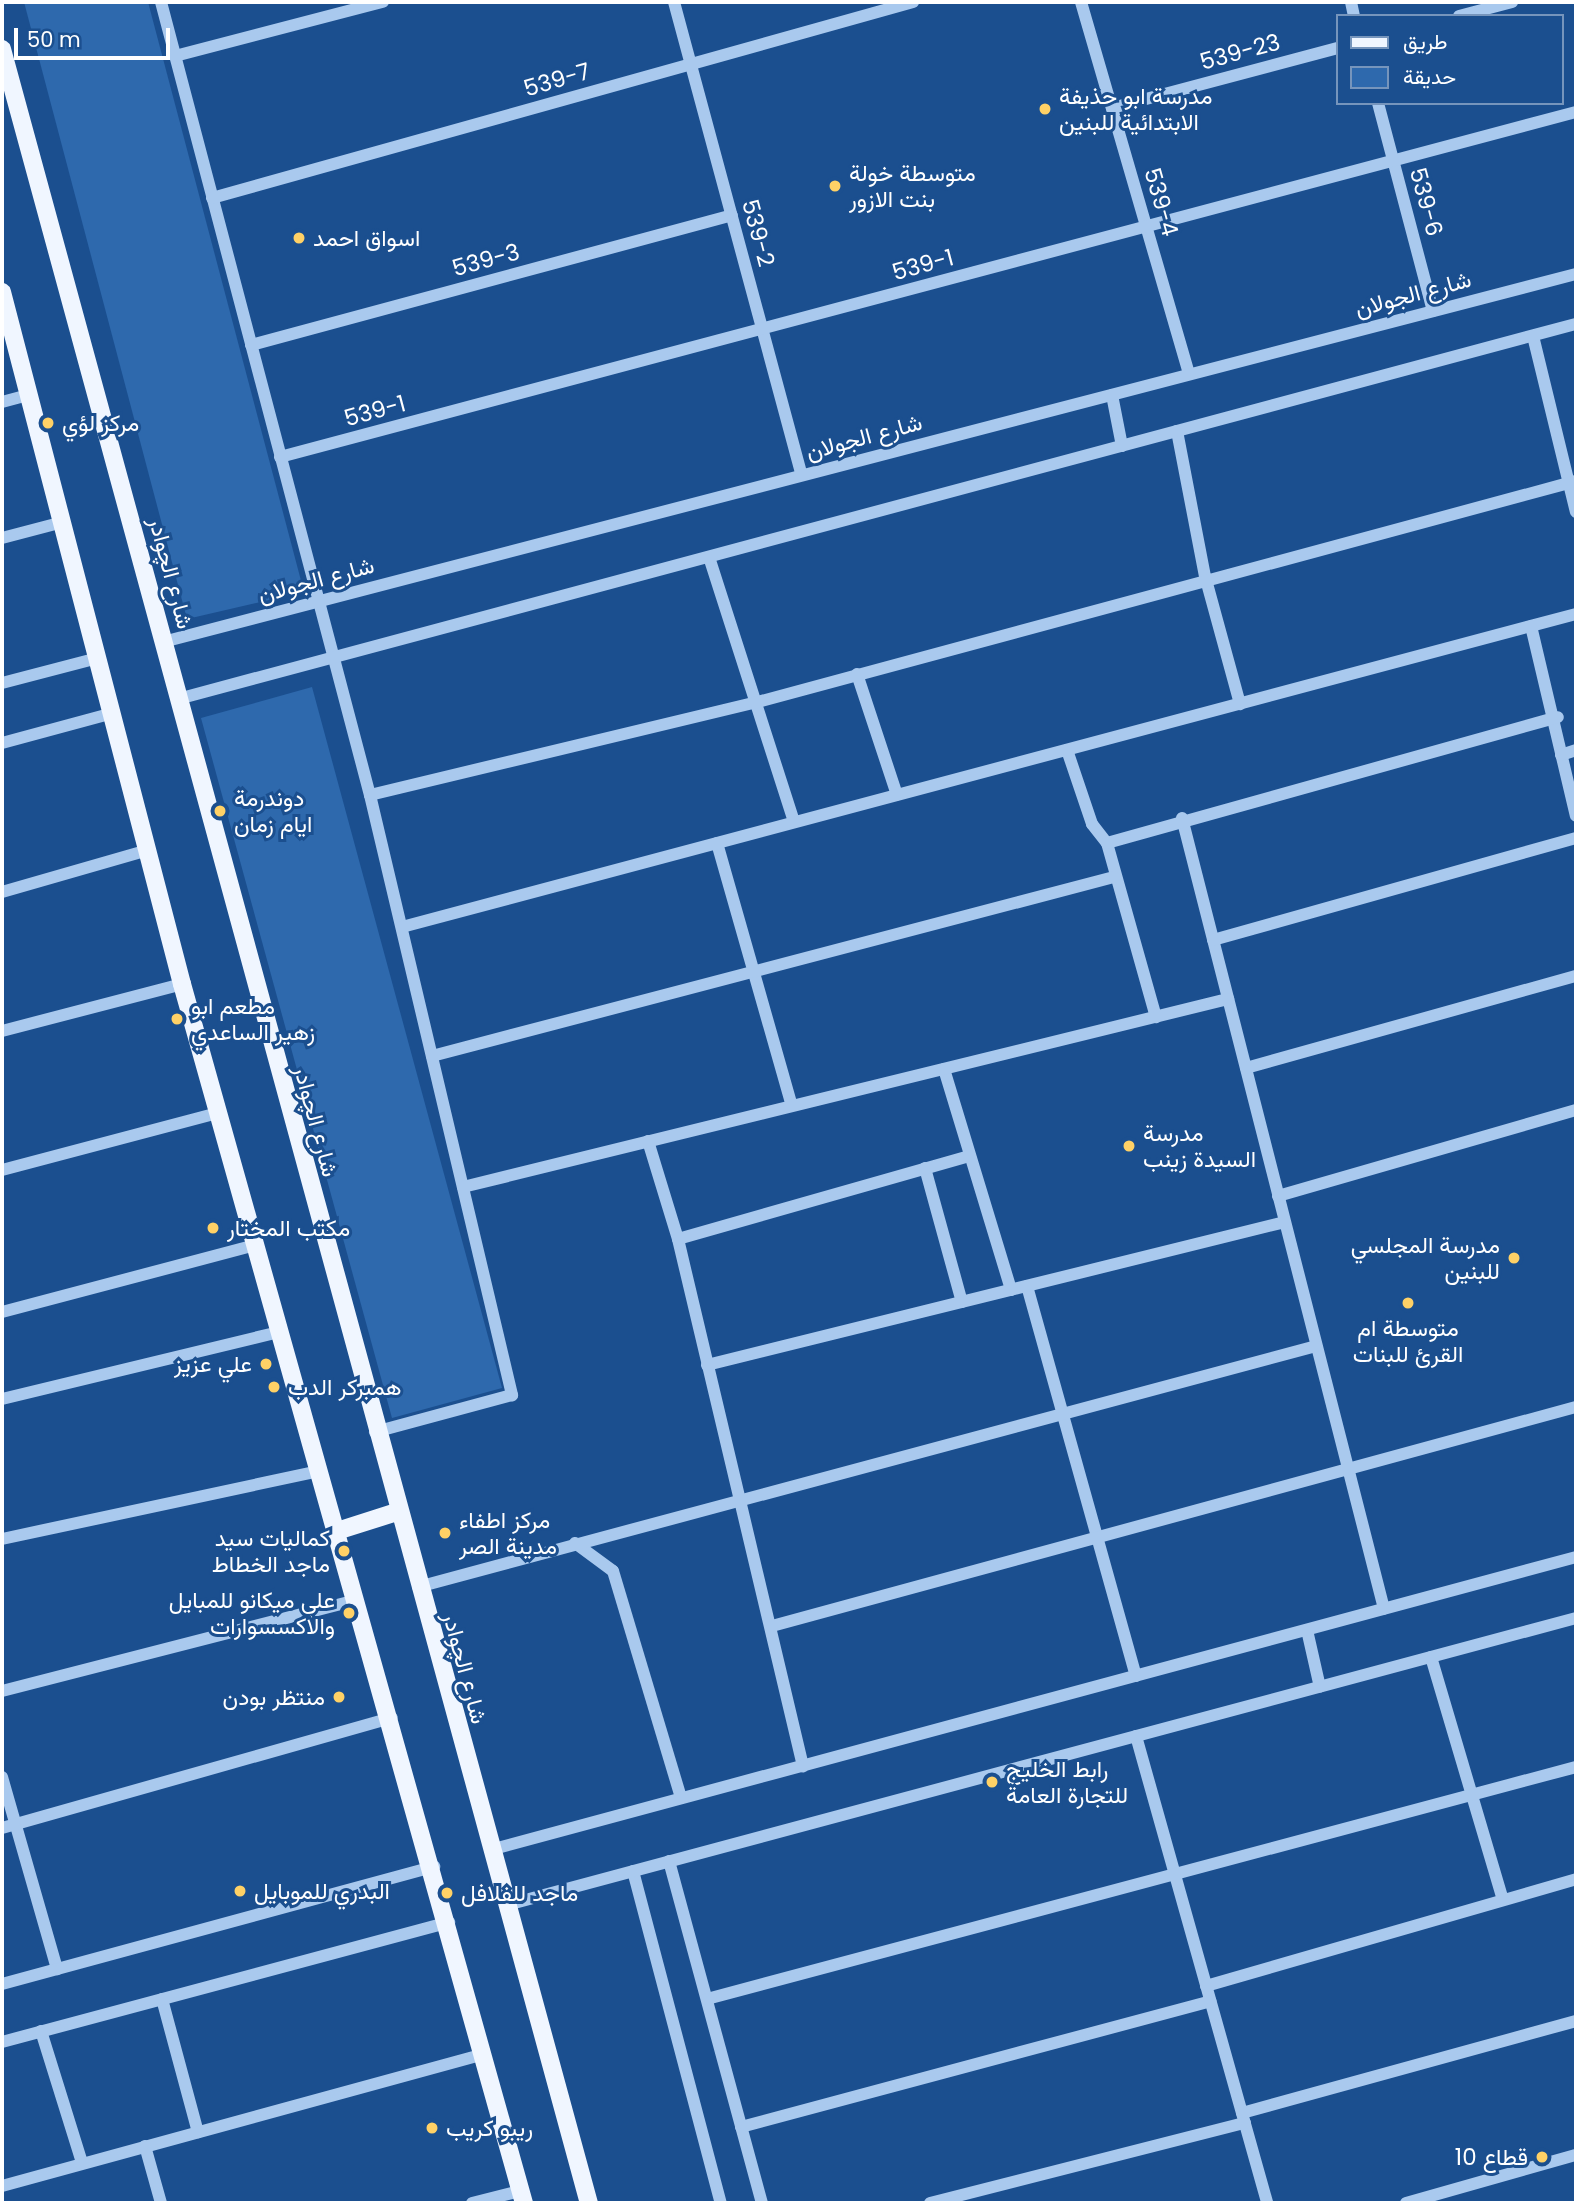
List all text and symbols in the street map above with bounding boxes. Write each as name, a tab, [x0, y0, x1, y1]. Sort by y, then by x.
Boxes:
scale bar	[18, 14, 173, 58]
legend	[1336, 14, 1564, 105]
text: 50 m	[27, 25, 81, 54]
text: طريق	[1403, 27, 1448, 56]
street label: 539-23	[1197, 28, 1283, 76]
street label: 539-7	[521, 57, 593, 103]
text: حديقة	[1403, 62, 1456, 91]
place label: مدرسة ابو حذيفة الابتدائية للبنين	[1059, 82, 1212, 136]
marker: مدرسة ابو حذيفة الابتدائية للبنين	[1037, 101, 1053, 117]
place label: متوسطة خولة بنت الازور	[849, 159, 976, 213]
street label: 539-4	[1138, 165, 1184, 239]
street label: 539-6	[1404, 165, 1448, 239]
marker: متوسطة خولة بنت الازور	[827, 178, 843, 194]
street label: 539-2	[736, 196, 780, 270]
place label: اسواق احمد	[313, 224, 420, 252]
marker: اسواق احمد	[291, 230, 307, 246]
street label: 539-3	[449, 238, 523, 282]
street label: 539-1	[889, 244, 957, 286]
street label: شارع الجولان	[1352, 265, 1474, 323]
street label: 539-1	[341, 390, 409, 432]
street label: شارع الجولان	[803, 408, 925, 466]
place label: مركز لؤي	[62, 409, 139, 437]
marker: مركز لؤي	[40, 415, 56, 431]
street label: شارع الچوادر	[143, 514, 199, 632]
street label: شارع الجولان	[255, 551, 377, 609]
place label: دوندرمة ايام زمان	[234, 784, 312, 838]
marker: دوندرمة ايام زمان	[212, 803, 228, 819]
place label: مطعم ابو زهير الساعدي	[191, 992, 315, 1046]
marker: مطعم ابو زهير الساعدي	[169, 1011, 185, 1027]
street label: شارع الچوادر	[288, 1062, 344, 1180]
place label: مدرسة السيدة زينب	[1143, 1119, 1256, 1173]
marker: مدرسة السيدة زينب	[1121, 1138, 1137, 1154]
place label: مكتب المختار	[227, 1214, 350, 1242]
marker: مكتب المختار	[205, 1220, 221, 1236]
place label: مدرسة المجلسي للبنين	[1351, 1231, 1500, 1285]
marker: مدرسة المجلسي للبنين	[1506, 1250, 1522, 1266]
marker: متوسطة ام القرئ للبنات	[1400, 1295, 1416, 1311]
place label: متوسطة ام القرئ للبنات	[1353, 1314, 1463, 1368]
place label: علي عزيز	[174, 1350, 252, 1378]
marker: علي عزيز	[258, 1356, 274, 1372]
place label: همبركر الدب	[288, 1373, 401, 1401]
marker: همبركر الدب	[266, 1379, 282, 1395]
place label: مركز اطفاء مدينة الصر	[459, 1506, 557, 1560]
place label: كماليات سيد ماجد الخطاط	[212, 1524, 330, 1578]
marker: مركز اطفاء مدينة الصر	[437, 1525, 453, 1541]
marker: كماليات سيد ماجد الخطاط	[336, 1543, 352, 1559]
place label: علي ميكانو للمبايل والاكسسوارات	[169, 1586, 335, 1640]
marker: علي ميكانو للمبايل والاكسسوارات	[341, 1605, 357, 1621]
street label: شارع الچوادر	[437, 1609, 493, 1727]
place label: منتظر بودن	[223, 1683, 325, 1711]
marker: منتظر بودن	[331, 1689, 347, 1705]
place label: رابط الخليج للتجارة العامة	[1006, 1755, 1128, 1809]
marker: رابط الخليج للتجارة العامة	[984, 1774, 1000, 1790]
place label: البدري للموبايل	[254, 1877, 390, 1905]
place label: ماجد للفلافل	[461, 1879, 578, 1907]
marker: البدري للموبايل	[232, 1883, 248, 1899]
marker: ماجد للفلافل	[439, 1885, 455, 1901]
place label: ريبو كريب	[446, 2114, 533, 2142]
marker: ريبو كريب	[424, 2120, 440, 2136]
place label: قطاع 10	[1455, 2143, 1528, 2171]
marker: قطاع 10	[1534, 2149, 1550, 2165]

